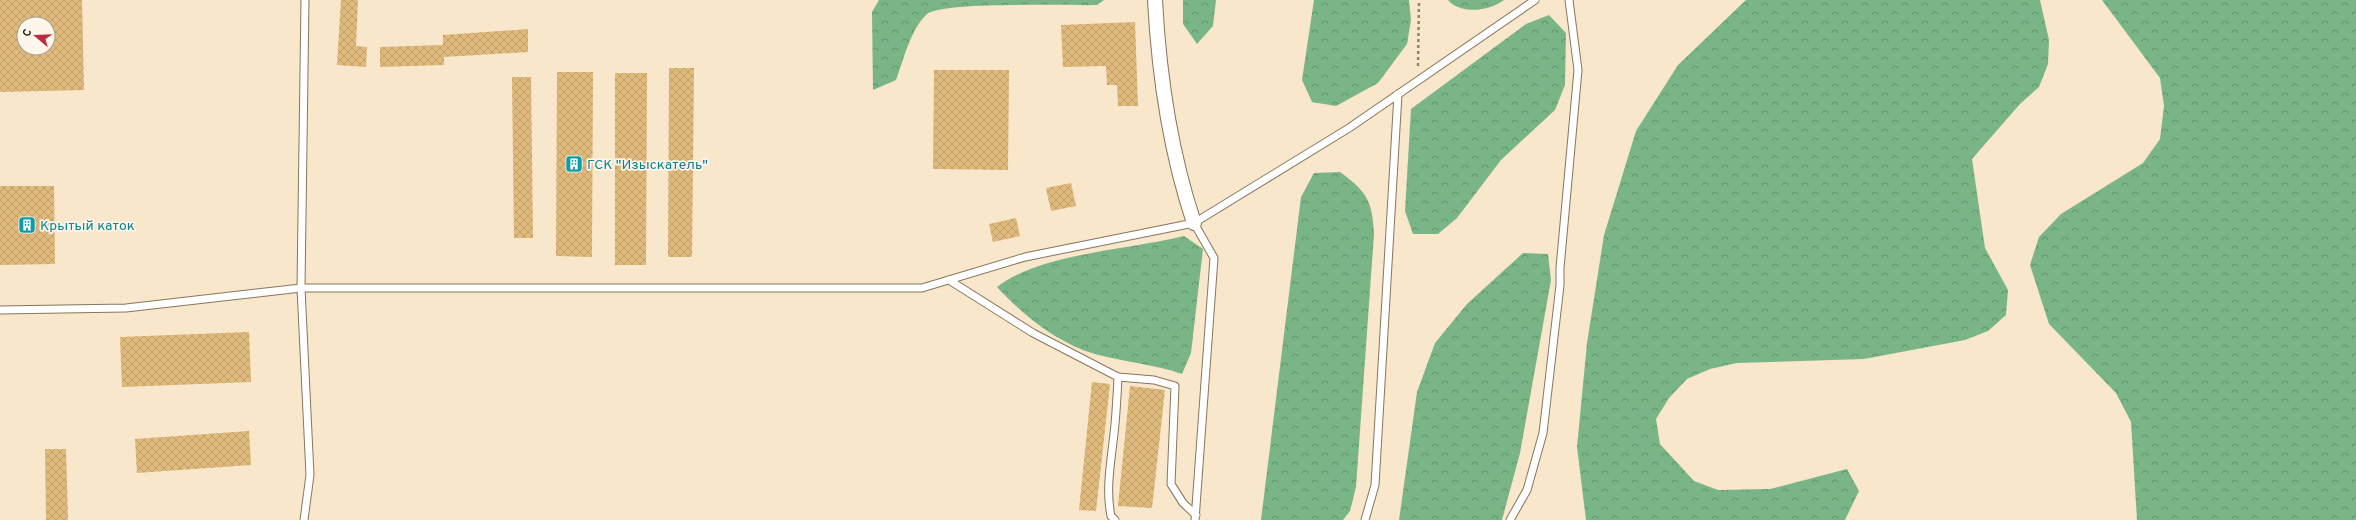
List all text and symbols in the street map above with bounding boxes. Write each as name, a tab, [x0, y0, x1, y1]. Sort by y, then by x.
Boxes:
north arrow	[16, 16, 56, 56]
text: С	[20, 27, 35, 39]
building icon: ГСК "Изыскатель"	[564, 154, 584, 174]
place label: ГСК "Изыскатель"	[587, 157, 708, 174]
building icon: Крытый каток	[17, 215, 37, 235]
place label: Крытый каток	[40, 218, 135, 235]

